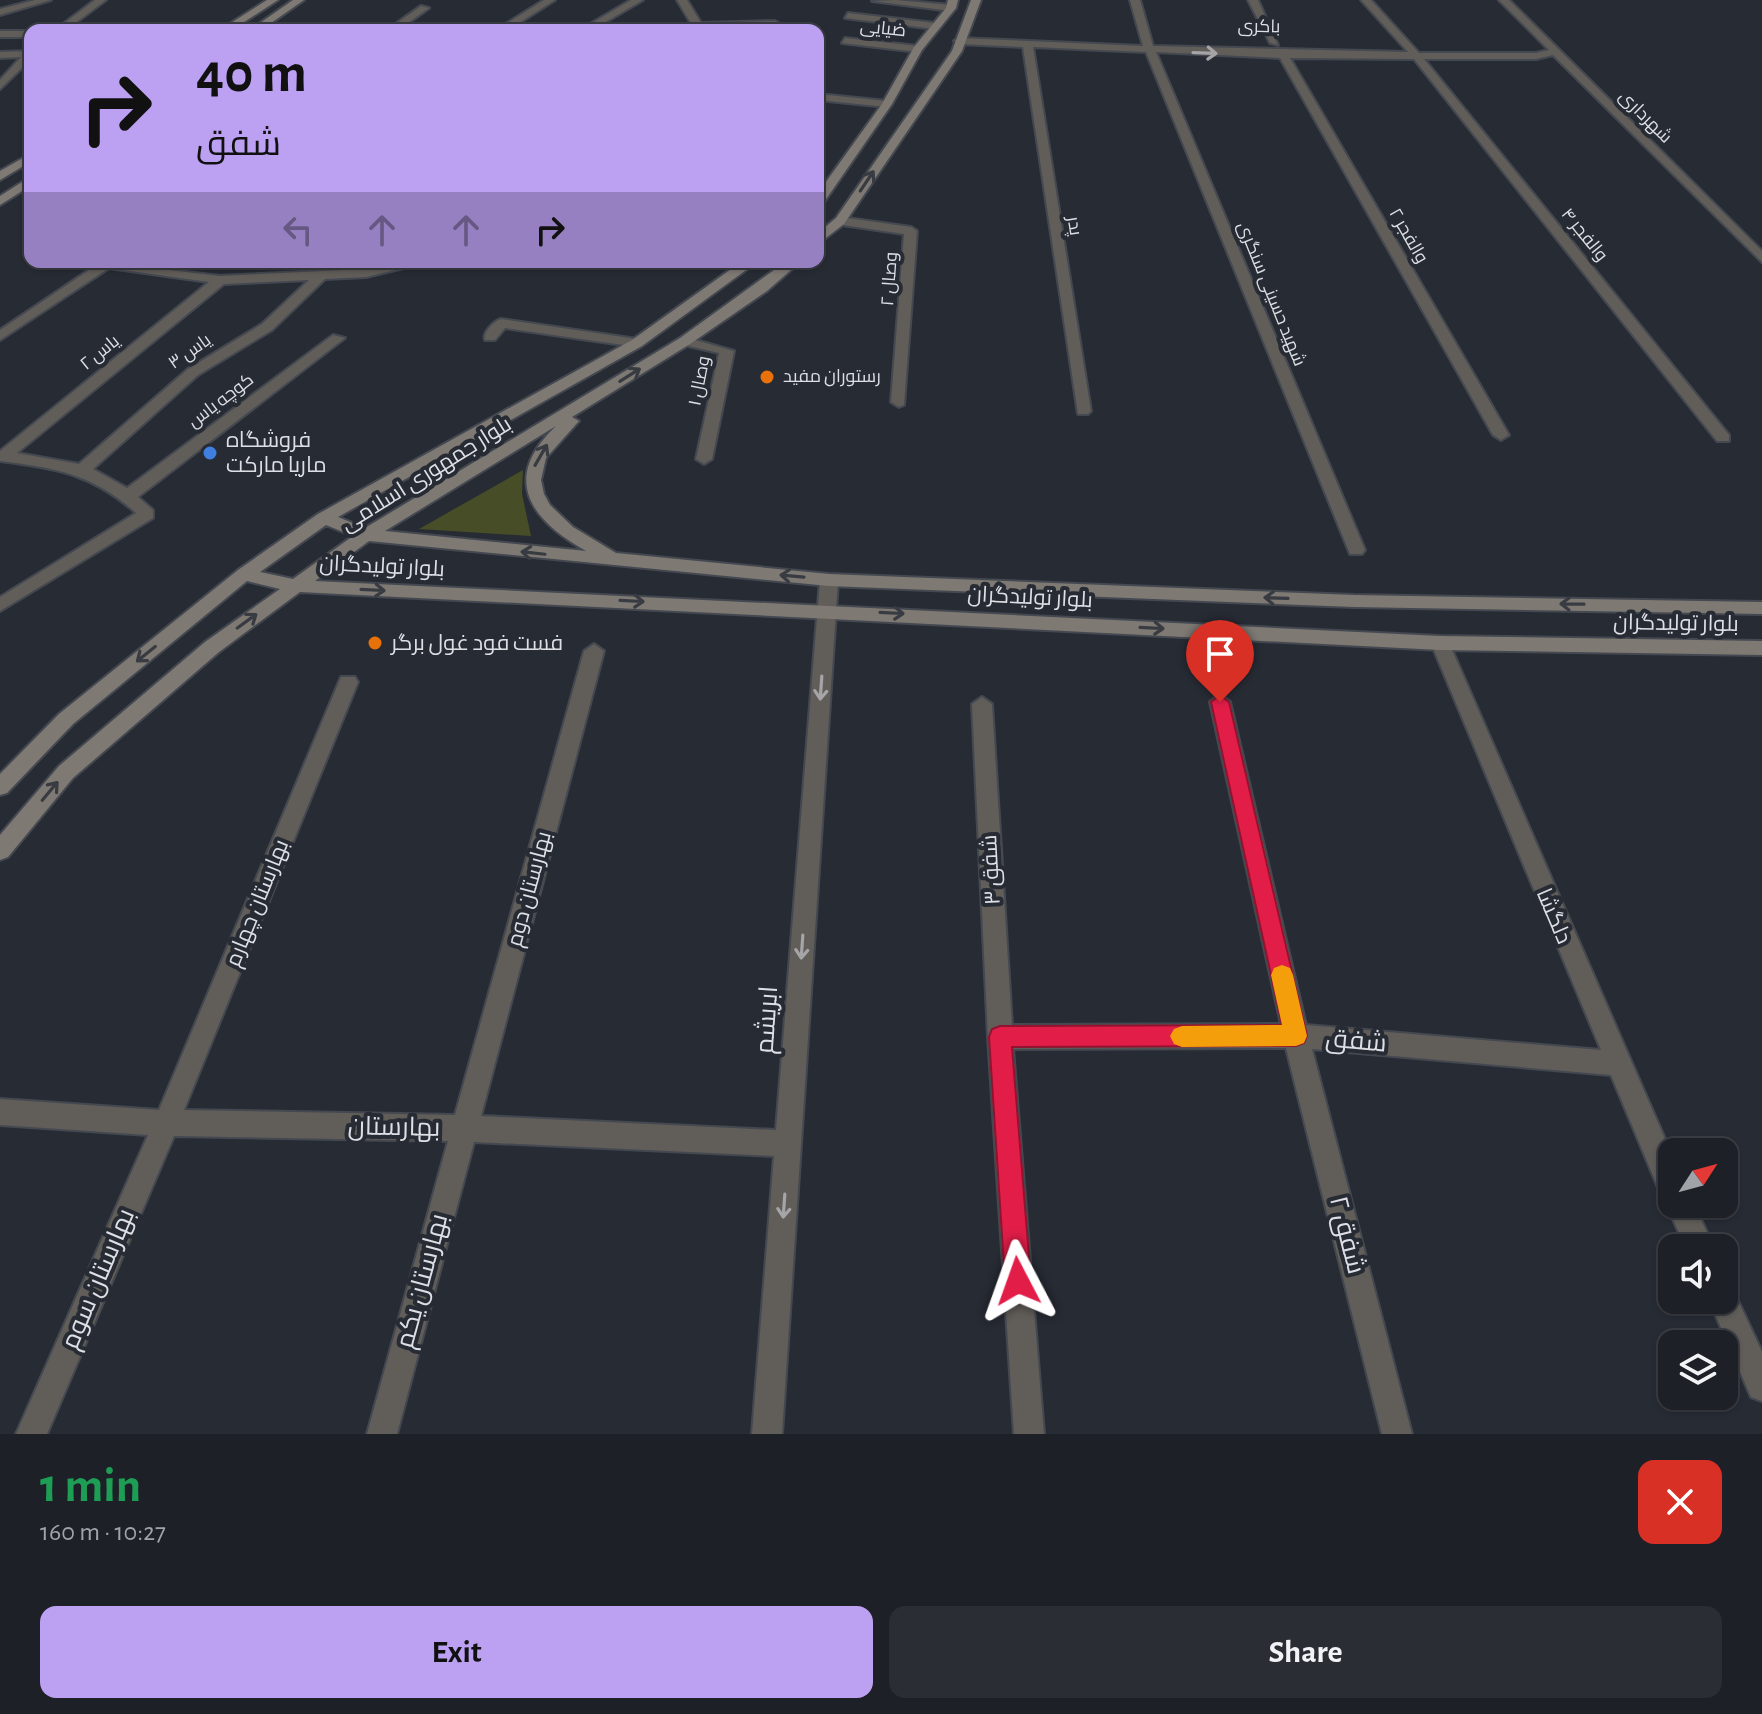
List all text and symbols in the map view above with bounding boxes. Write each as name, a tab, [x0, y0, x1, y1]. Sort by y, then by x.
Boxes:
street label: ضیایی	[859, 18, 907, 41]
street label: باکری	[1237, 18, 1281, 37]
text: 40 m	[196, 46, 307, 102]
one-way arrow	[1191, 46, 1218, 61]
icon: right	[64, 56, 168, 160]
street label: شهرداری	[1614, 86, 1676, 148]
text: شفق	[196, 126, 281, 162]
one-way arrow	[859, 170, 875, 192]
street label: والفجر ۴	[1557, 205, 1611, 265]
street label: والفجر ۲	[1384, 206, 1431, 267]
icon: left	[276, 208, 320, 252]
icon: ahead	[360, 208, 404, 252]
icon: ahead	[444, 208, 488, 252]
icon: right	[528, 208, 572, 252]
street label: پدر	[1061, 214, 1084, 237]
street label: شهید حسینی سنگری	[1233, 219, 1309, 369]
street label: وصال ۲	[879, 251, 902, 307]
street label: یاس ۳	[166, 331, 215, 374]
street label: یاس ۲	[77, 332, 124, 375]
street label: وصال ۱	[686, 355, 715, 408]
one-way arrow	[618, 367, 641, 383]
marker: رستوران مفید	[758, 368, 776, 386]
place label: رستوران مفید	[783, 368, 881, 387]
street label: کوچه یاس	[185, 371, 258, 433]
street label: بلوار جمهوری اسلامی	[337, 413, 516, 537]
place label: فروشگاه ماریا مارکت	[226, 429, 327, 477]
marker: فروشگاه ماریا مارکت	[201, 444, 219, 462]
one-way arrow	[533, 444, 549, 467]
one-way arrow	[520, 545, 547, 560]
street label: بلوار تولیدگران	[319, 552, 445, 581]
one-way arrow	[779, 569, 806, 584]
one-way arrow	[359, 582, 385, 597]
street label: بلوار تولیدگران	[967, 583, 1093, 612]
one-way arrow	[1263, 590, 1290, 605]
one-way arrow	[618, 594, 645, 609]
one-way arrow	[1559, 597, 1586, 612]
one-way arrow	[878, 606, 905, 621]
street label: بلوار تولیدگران	[1613, 611, 1739, 636]
one-way arrow	[235, 613, 257, 630]
one-way arrow	[1138, 620, 1165, 635]
pin	[1186, 620, 1254, 702]
place label: فست فود غول برگر	[389, 632, 563, 655]
icon: arrive	[1198, 632, 1242, 676]
marker: فست فود غول برگر	[366, 634, 384, 652]
one-way arrow	[136, 645, 157, 663]
one-way arrow	[813, 674, 828, 701]
one-way arrow	[41, 781, 59, 802]
street label: بهارستان دوم	[503, 829, 559, 950]
street label: شفق ۳	[978, 834, 1006, 906]
street label: بهارستان چهارم	[222, 836, 296, 971]
street label: دلگشا	[1533, 885, 1575, 947]
one-way arrow	[795, 933, 810, 960]
street label: ابریشم	[752, 985, 786, 1055]
street label: شفق	[1324, 1025, 1388, 1059]
street label: بهارستان	[347, 1113, 441, 1143]
north arrow	[1658, 1138, 1738, 1218]
map controls	[1658, 1138, 1738, 1410]
one-way arrow	[776, 1192, 791, 1219]
street label: شفق ۲	[1323, 1193, 1369, 1277]
street label: بهارستان سوم	[57, 1205, 143, 1355]
street label: بهارستان یکم	[392, 1211, 456, 1352]
button: sound	[1658, 1234, 1738, 1314]
position arrow	[976, 1239, 1060, 1323]
button: layers	[1658, 1330, 1738, 1410]
button: close	[1638, 1460, 1722, 1544]
text: 1 min	[40, 1463, 141, 1511]
text: 160 m · 10:27	[40, 1519, 166, 1545]
button: Exit	[40, 1606, 873, 1698]
button: Share	[889, 1606, 1722, 1698]

